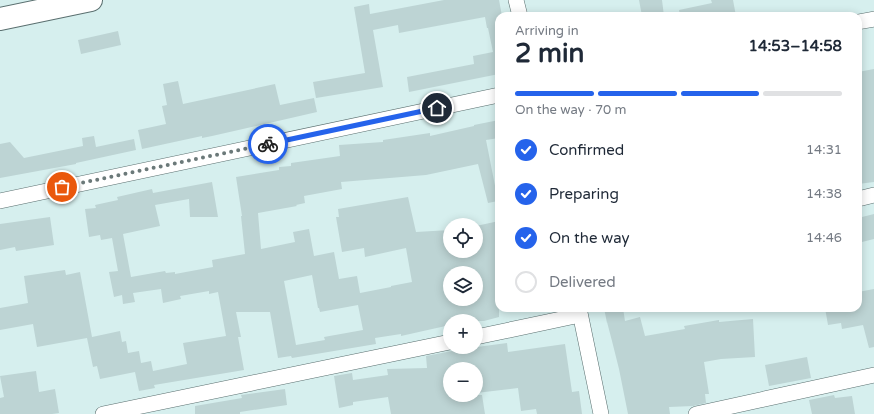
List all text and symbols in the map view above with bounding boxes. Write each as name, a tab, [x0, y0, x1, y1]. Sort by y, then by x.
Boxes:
text: Arriving in	[515, 23, 579, 39]
text: 14:53–14:58	[749, 37, 842, 55]
text: 2 min	[515, 38, 584, 69]
pin	[420, 91, 454, 125]
icon: home	[426, 97, 448, 119]
text: On the way · 70 m	[515, 102, 627, 118]
courier	[248, 124, 288, 164]
icon: bike	[257, 133, 279, 155]
icon: check	[515, 139, 537, 161]
text: Confirmed	[549, 141, 624, 159]
text: 14:31	[806, 142, 842, 158]
pin	[45, 170, 79, 204]
icon: bag	[51, 176, 73, 198]
icon: check	[515, 183, 537, 205]
text: Preparing	[549, 185, 619, 203]
text: 14:38	[806, 186, 842, 202]
map controls	[443, 218, 483, 402]
button: locate	[443, 218, 483, 258]
icon: check	[515, 227, 537, 249]
text: On the way	[549, 229, 629, 247]
text: 14:46	[806, 230, 842, 246]
button: layers	[443, 266, 483, 306]
text: Delivered	[549, 273, 616, 291]
button: +	[443, 314, 483, 354]
button: −	[443, 362, 483, 402]

